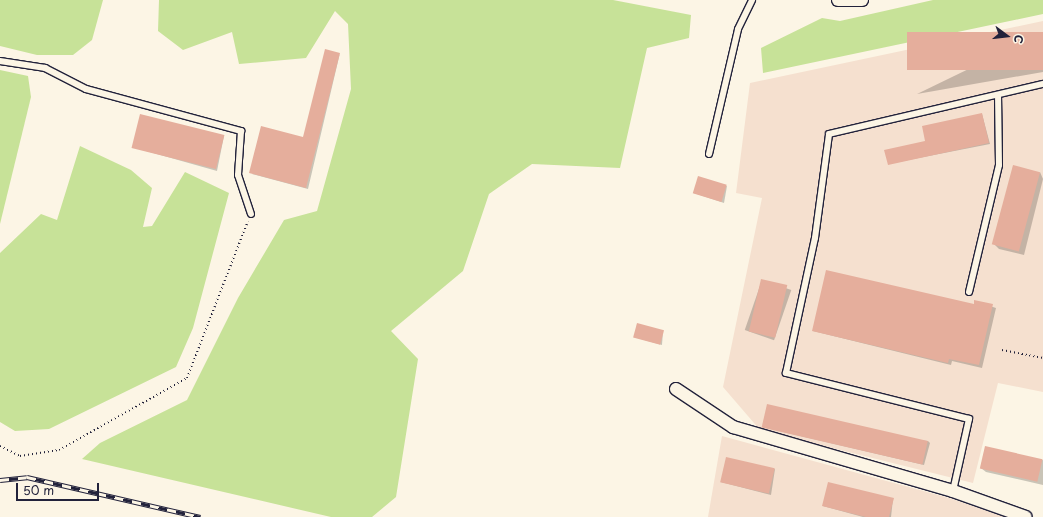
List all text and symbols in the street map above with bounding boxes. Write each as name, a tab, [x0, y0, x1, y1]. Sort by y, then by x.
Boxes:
north arrow	[987, 16, 1027, 56]
text: С	[1010, 33, 1028, 45]
scale bar	[18, 475, 101, 501]
text: 50 m	[23, 481, 54, 499]

